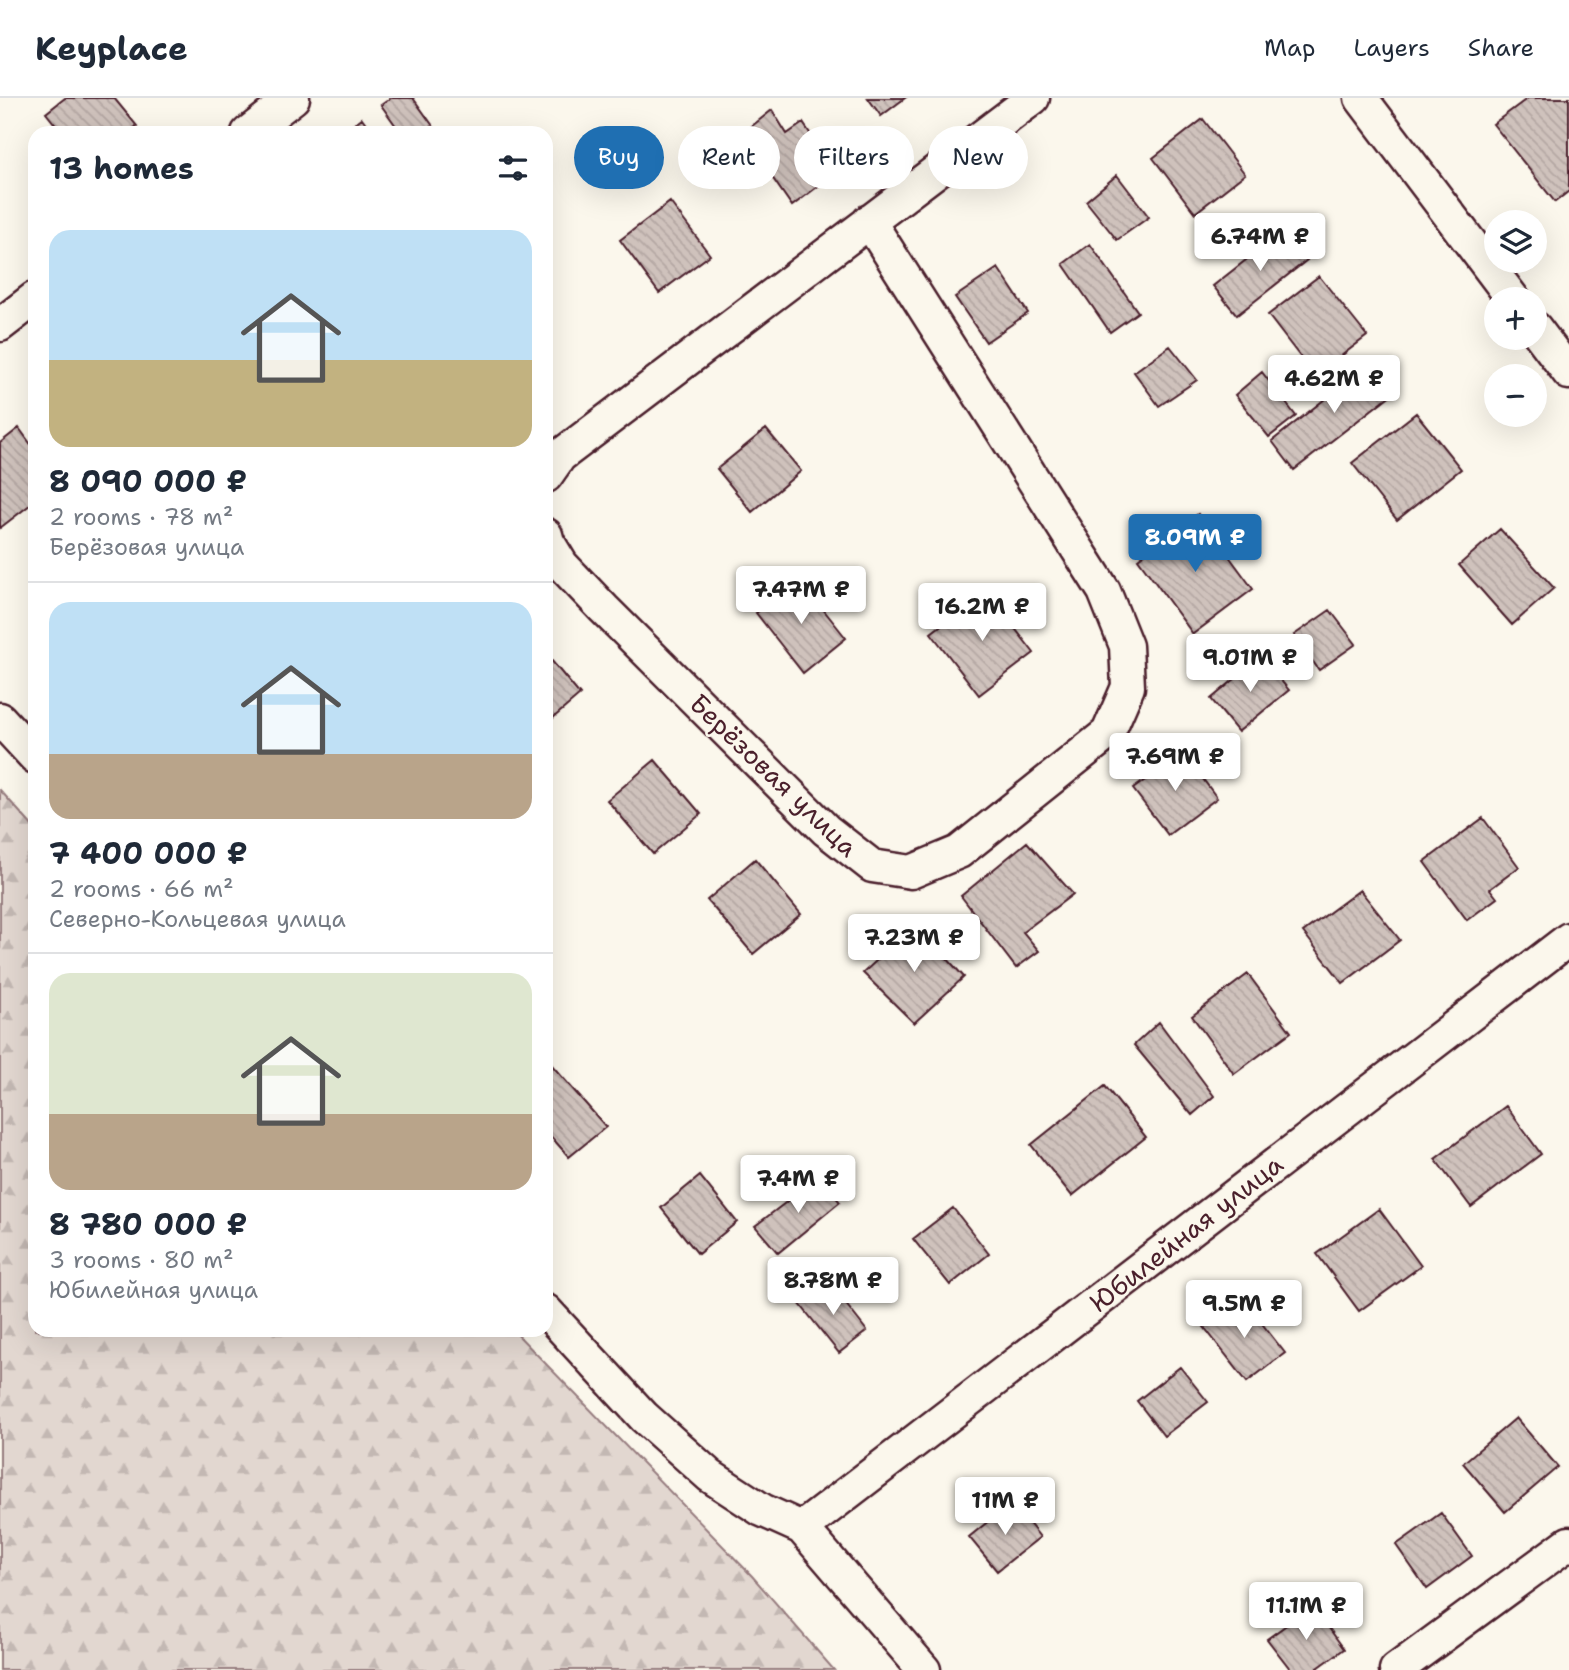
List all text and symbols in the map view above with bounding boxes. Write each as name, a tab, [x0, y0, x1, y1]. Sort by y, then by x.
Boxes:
text: Keyplace	[35, 26, 188, 71]
text: Map	[1264, 32, 1315, 64]
text: Layers	[1353, 32, 1430, 64]
text: Share	[1468, 32, 1534, 64]
chip: Buy	[574, 126, 664, 189]
chip: Rent	[678, 126, 780, 189]
chip: Filters	[794, 126, 914, 189]
chip: New	[928, 126, 1028, 189]
text: 13 homes	[49, 148, 194, 189]
icon: filters	[494, 149, 532, 187]
map controls	[1484, 210, 1547, 427]
button: layers	[1484, 210, 1547, 273]
pin: 6.74M ₽	[1195, 214, 1325, 273]
text: 6.74M ₽	[1210, 221, 1310, 251]
icon: home	[228, 275, 354, 401]
button: +	[1484, 287, 1547, 350]
pin: 4.62M ₽	[1269, 356, 1399, 415]
text: 4.62M ₽	[1284, 363, 1384, 393]
button: −	[1484, 364, 1547, 427]
text: 8 090 000 ₽	[49, 461, 247, 502]
text: 2 rooms · 78 m²	[49, 502, 233, 532]
pin: 8.09M ₽	[1130, 514, 1260, 574]
text: 8.09M ₽	[1144, 522, 1246, 552]
text: Берёзовая улица	[49, 532, 244, 562]
pin: 7.47M ₽	[736, 566, 866, 626]
text: 7.47M ₽	[752, 574, 850, 604]
pin: 16.2M ₽	[917, 584, 1047, 643]
text: 16.2M ₽	[934, 591, 1030, 621]
pin: 9.01M ₽	[1185, 634, 1315, 694]
text: 9.01M ₽	[1202, 642, 1298, 672]
icon: home	[228, 647, 354, 773]
street label: Берёзовая улица	[682, 686, 866, 864]
pin: 7.69M ₽	[1110, 734, 1240, 793]
text: 7.69M ₽	[1125, 741, 1225, 771]
text: 7 400 000 ₽	[49, 833, 248, 874]
text: 2 rooms · 66 m²	[49, 874, 234, 904]
text: Северно-Кольцевая улица	[49, 904, 346, 934]
pin: 7.23M ₽	[849, 914, 979, 974]
text: 7.23M ₽	[864, 922, 964, 952]
icon: home	[228, 1018, 354, 1144]
street label: Юбилейная улица	[1082, 1146, 1290, 1320]
pin: 7.4M ₽	[741, 1156, 855, 1215]
text: 7.4M ₽	[756, 1163, 840, 1193]
text: 8 780 000 ₽	[49, 1204, 247, 1245]
text: 3 rooms · 80 m²	[49, 1245, 234, 1275]
pin: 8.78M ₽	[768, 1258, 898, 1317]
text: 8.78M ₽	[783, 1265, 883, 1295]
text: Юбилейная улица	[49, 1275, 258, 1305]
pin: 9.5M ₽	[1187, 1280, 1301, 1340]
text: 9.5M ₽	[1202, 1288, 1286, 1318]
pin: 11M ₽	[956, 1478, 1054, 1537]
text: 11M ₽	[971, 1485, 1039, 1515]
pin: 11.1M ₽	[1241, 1582, 1371, 1642]
text: 11.1M ₽	[1265, 1590, 1347, 1620]

